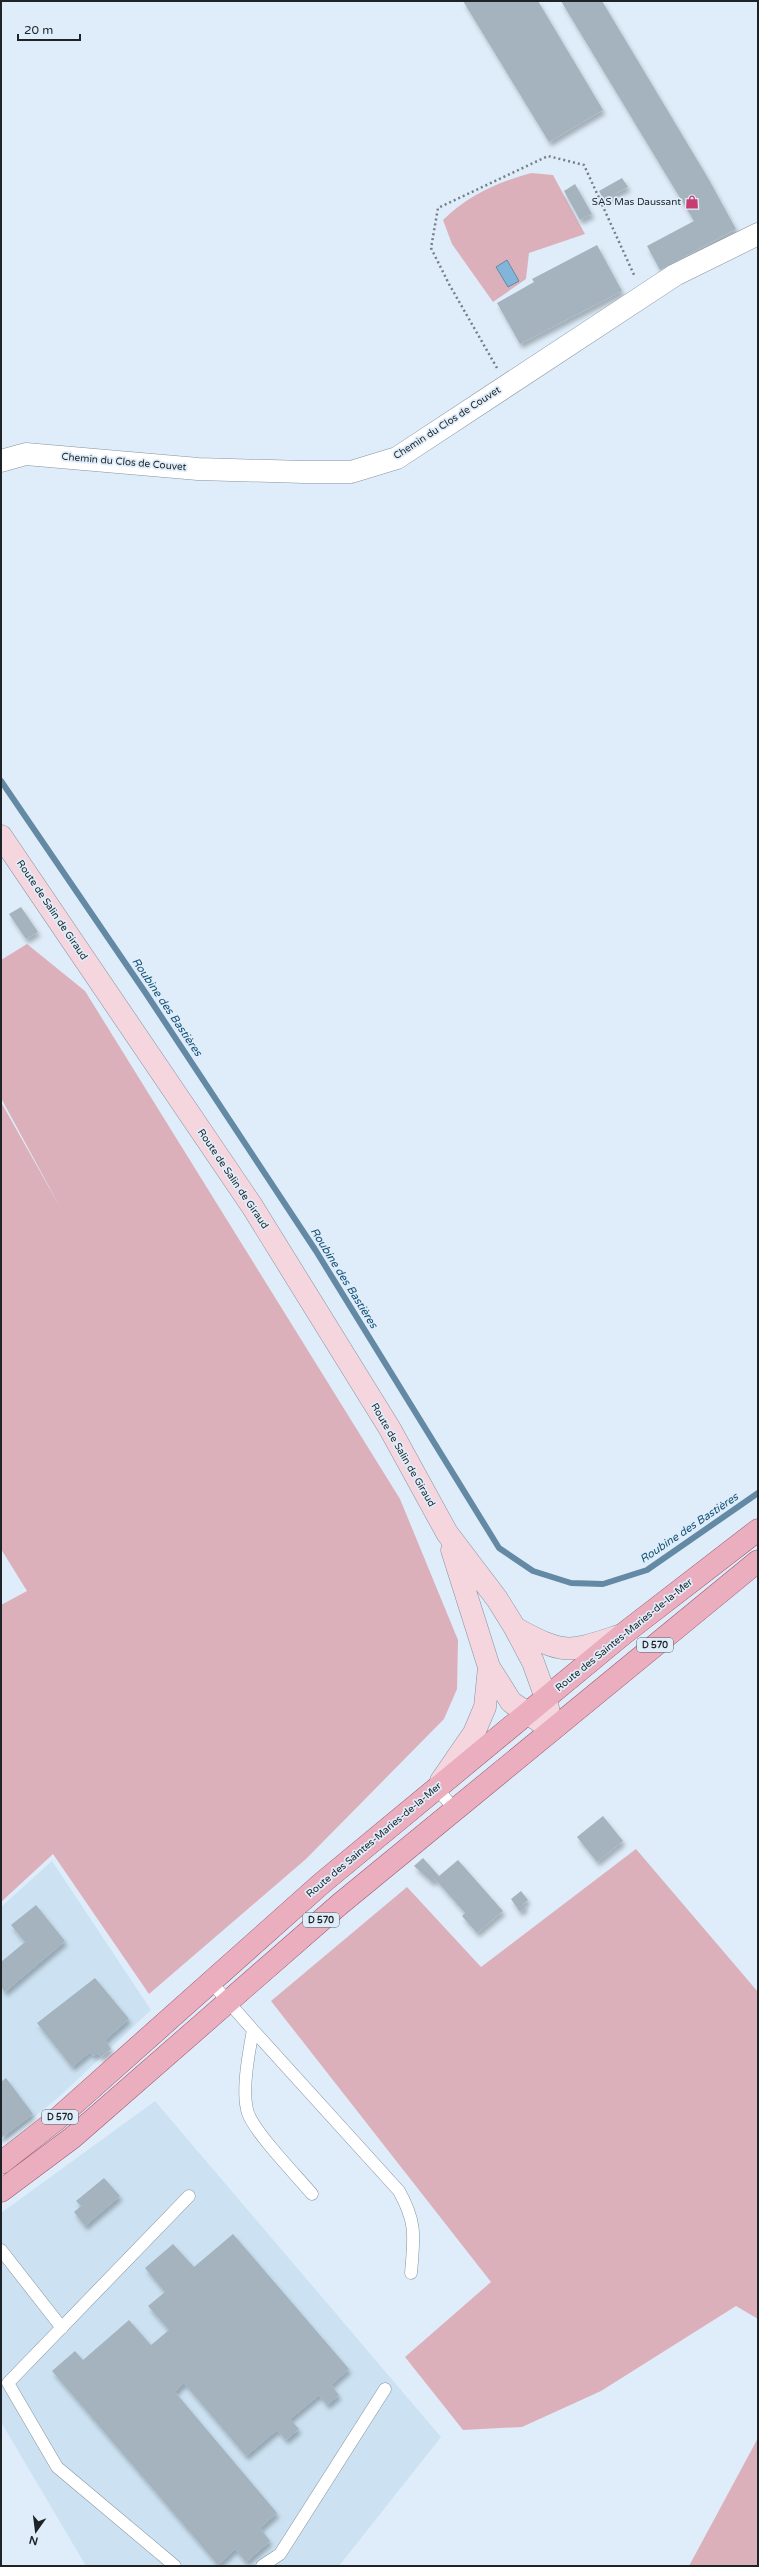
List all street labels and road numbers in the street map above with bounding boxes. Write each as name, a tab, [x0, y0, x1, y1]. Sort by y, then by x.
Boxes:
street label: Chemin du Clos de Couvet	[391, 384, 503, 462]
street label: Chemin du Clos de Couvet	[61, 451, 187, 473]
street label: Route de Salin de Giraud	[14, 858, 90, 962]
street label: Route de Salin de Giraud	[195, 1127, 271, 1231]
street label: Route de Salin de Giraud	[368, 1401, 438, 1509]
street label: Route des Saintes-Maries-de-la-Mer	[553, 1576, 695, 1694]
road number: D 570	[637, 1638, 673, 1652]
street label: Route des Saintes-Maries-de-la-Mer	[304, 1780, 444, 1900]
road number: D 570	[303, 1913, 339, 1927]
road number: D 570	[42, 2110, 78, 2124]

